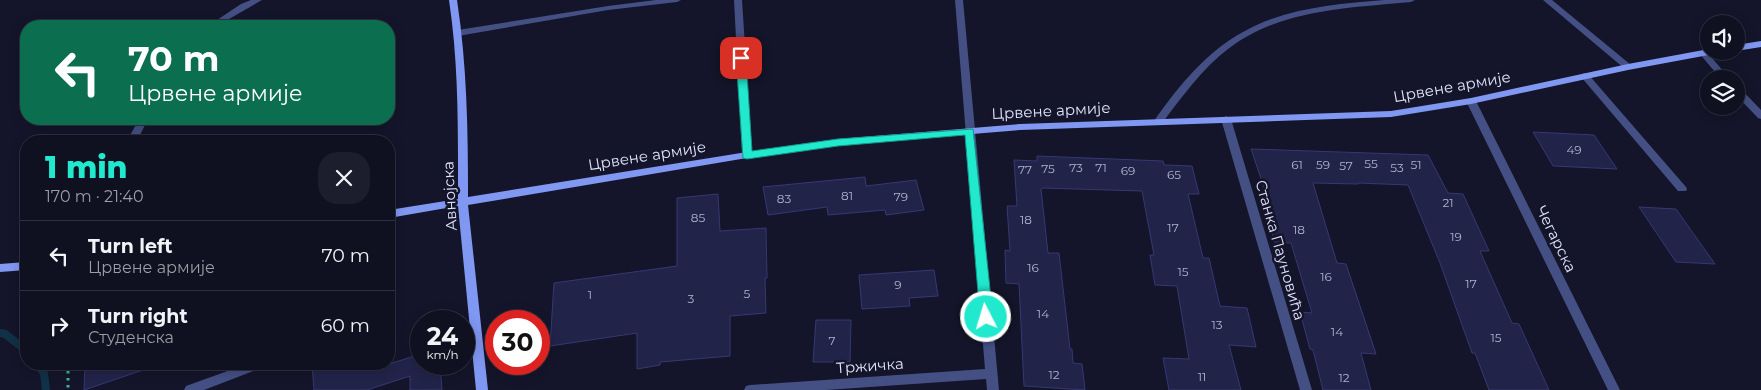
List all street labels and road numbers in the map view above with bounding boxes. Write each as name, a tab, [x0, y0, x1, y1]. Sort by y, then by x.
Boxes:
street label: Црвене армије	[1392, 67, 1512, 106]
street label: Црвене армије	[991, 98, 1111, 123]
street label: Црвене армије	[587, 137, 707, 174]
street label: Авнојска	[438, 161, 461, 231]
street label: Станка Пауновића	[1251, 177, 1310, 322]
street label: Чегарска	[1532, 202, 1581, 275]
street label: Тржичка	[836, 354, 904, 377]

